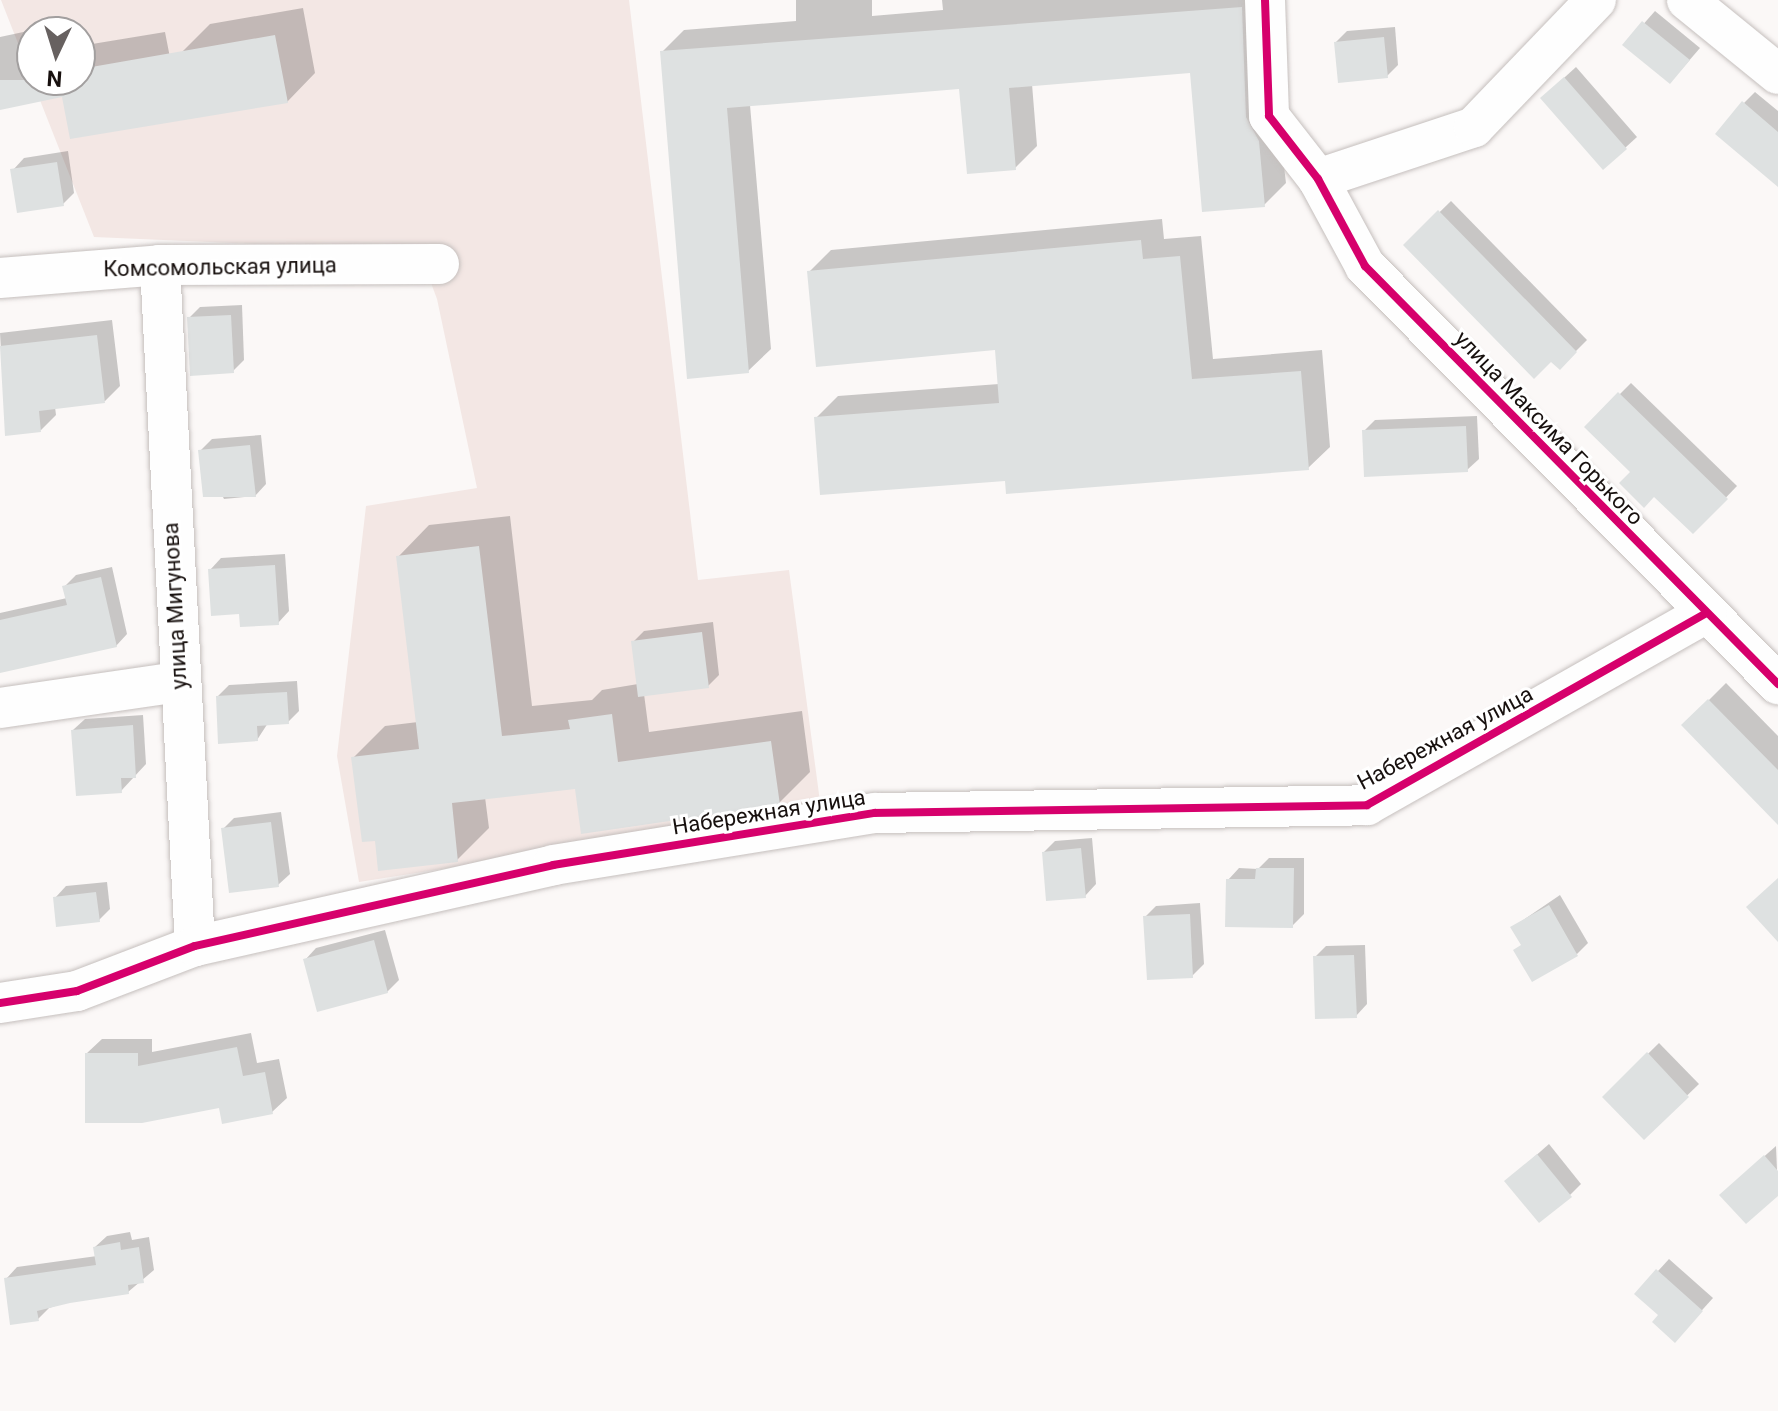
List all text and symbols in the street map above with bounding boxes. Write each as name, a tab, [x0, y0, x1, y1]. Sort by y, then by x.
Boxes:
north arrow	[16, 16, 96, 96]
text: N	[46, 65, 63, 91]
street label: Комсомольская улица	[103, 252, 337, 282]
street label: улица Максима Горького	[1449, 325, 1649, 531]
street label: улица Мигунова	[157, 522, 193, 690]
street label: Набережная улица	[1353, 681, 1537, 795]
street label: Набережная улица	[671, 784, 867, 840]

